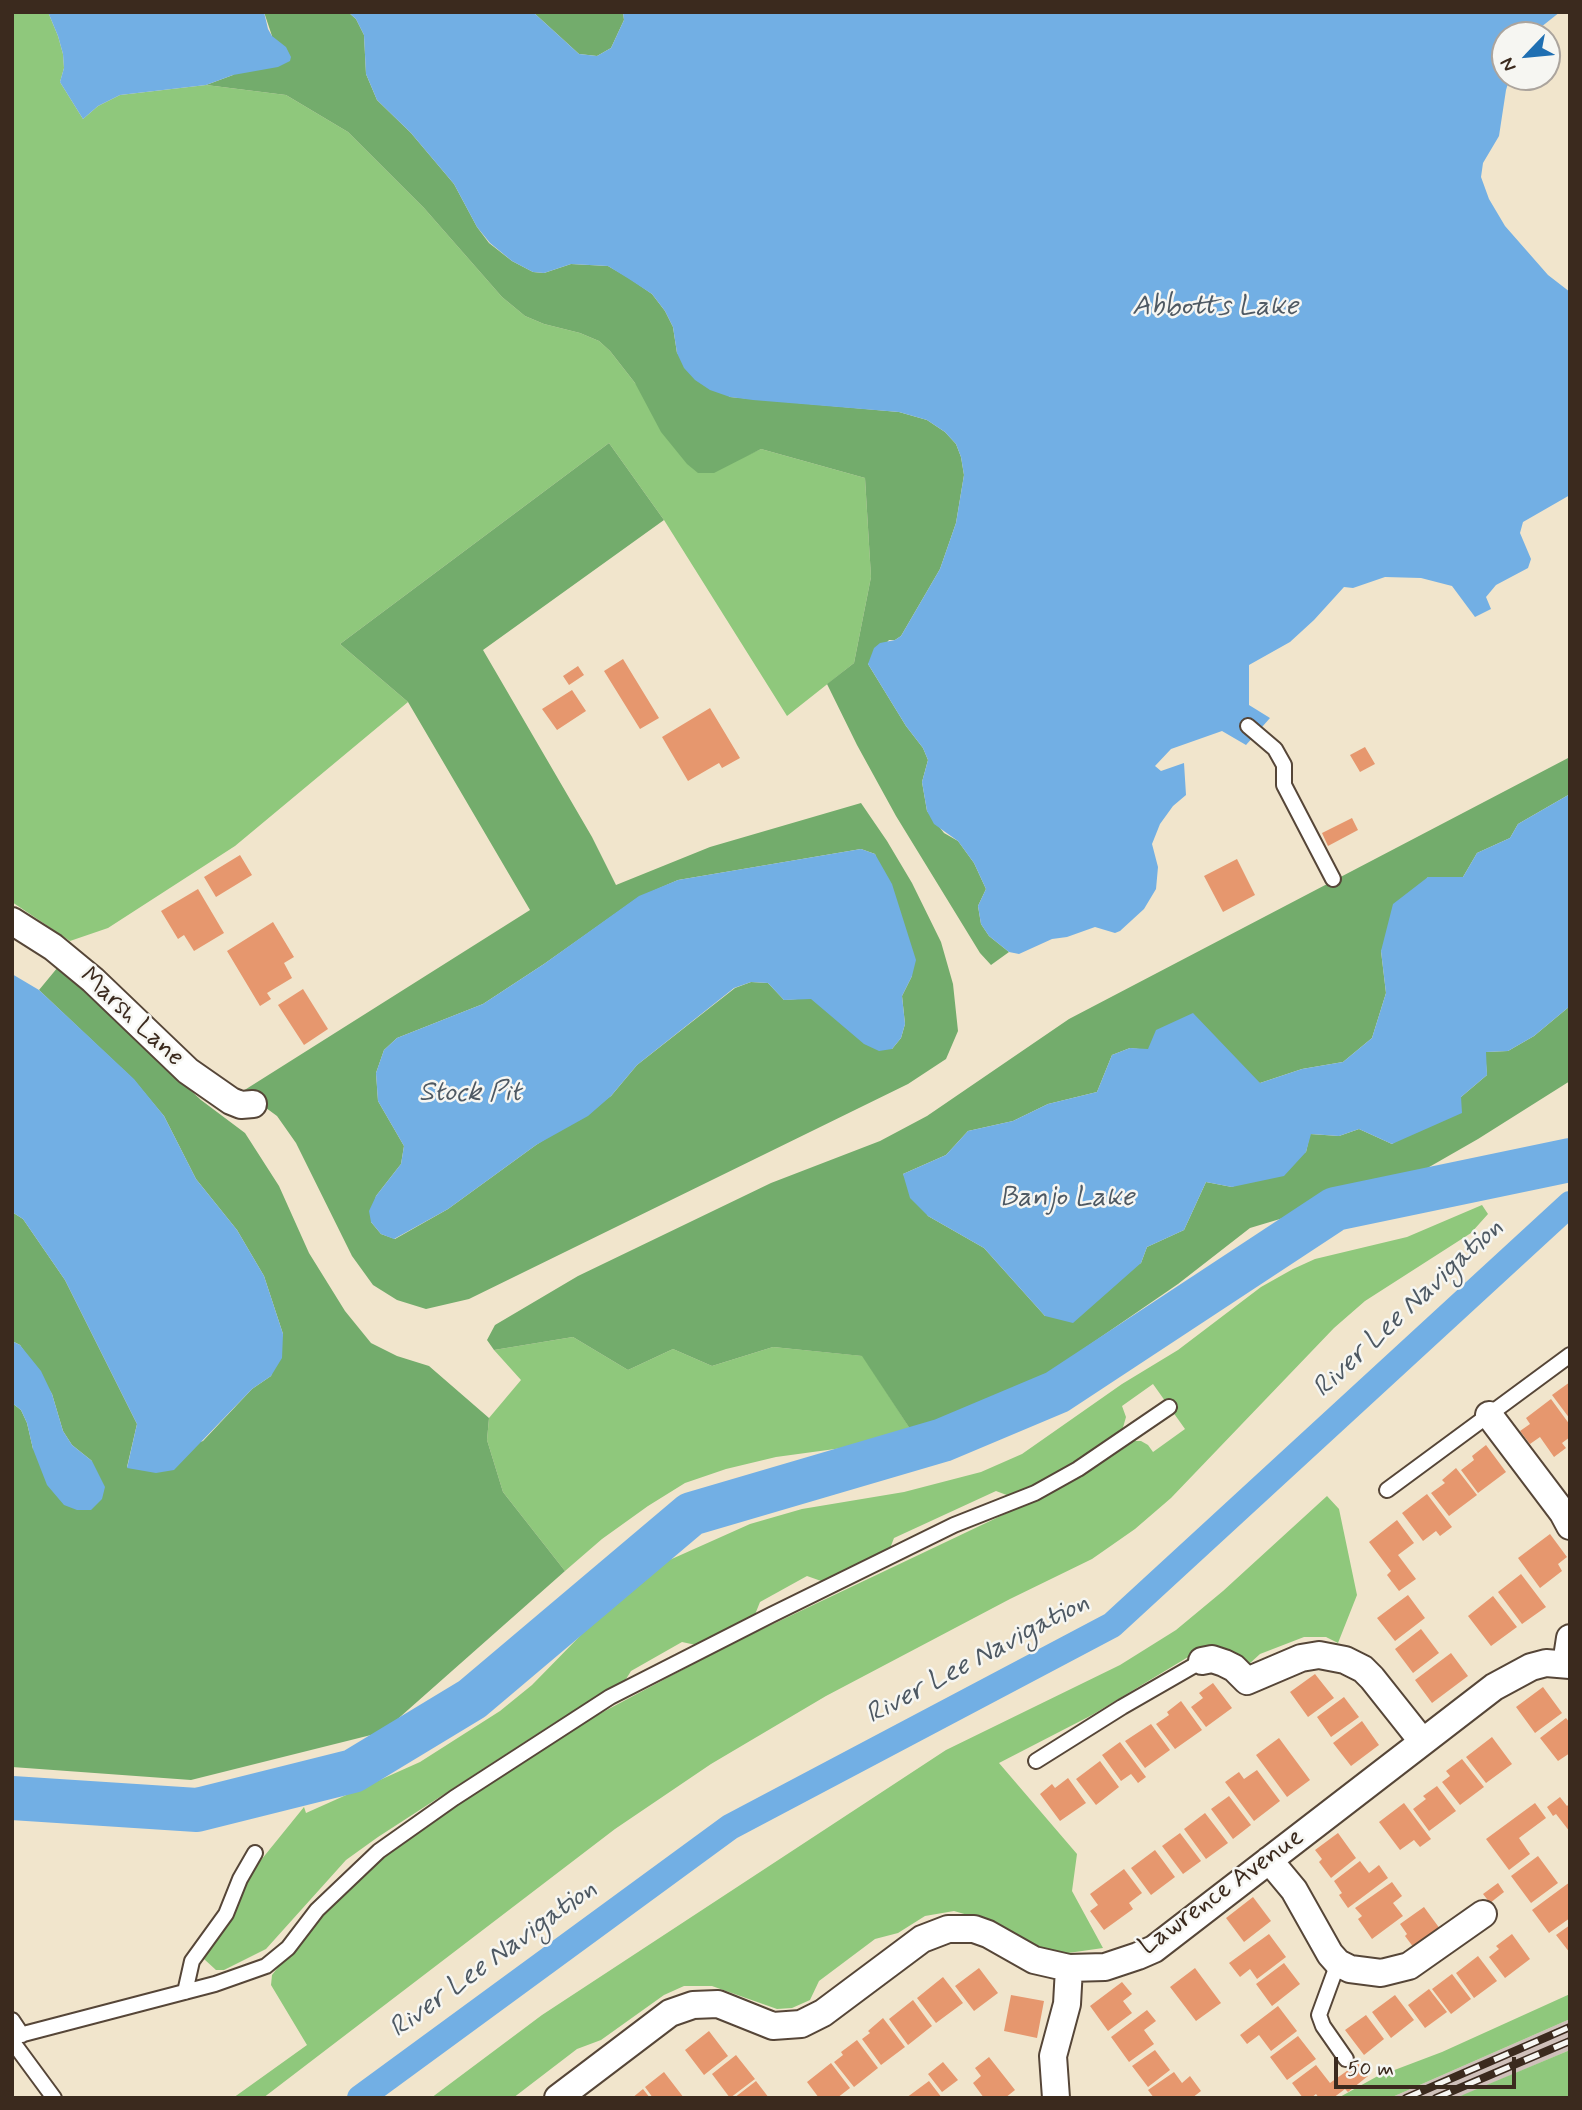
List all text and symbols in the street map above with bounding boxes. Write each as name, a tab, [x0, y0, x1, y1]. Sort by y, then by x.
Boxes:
north arrow	[1491, 21, 1561, 91]
text: N	[1494, 53, 1522, 76]
water label: Abbotts Lake	[1132, 291, 1298, 325]
street label: Marsh Lane	[72, 962, 190, 1074]
water label: Stock Pit	[419, 1077, 521, 1111]
water label: Banjo Lake	[1000, 1182, 1134, 1216]
water label: River Lee Navigation	[1307, 1212, 1511, 1406]
water label: River Lee Navigation	[861, 1587, 1095, 1733]
street label: Lawrence Avenue	[1134, 1823, 1310, 1963]
water label: River Lee Navigation	[384, 1873, 604, 2047]
scale bar	[1337, 2044, 1519, 2088]
text: 50 m	[1347, 2055, 1394, 2083]

